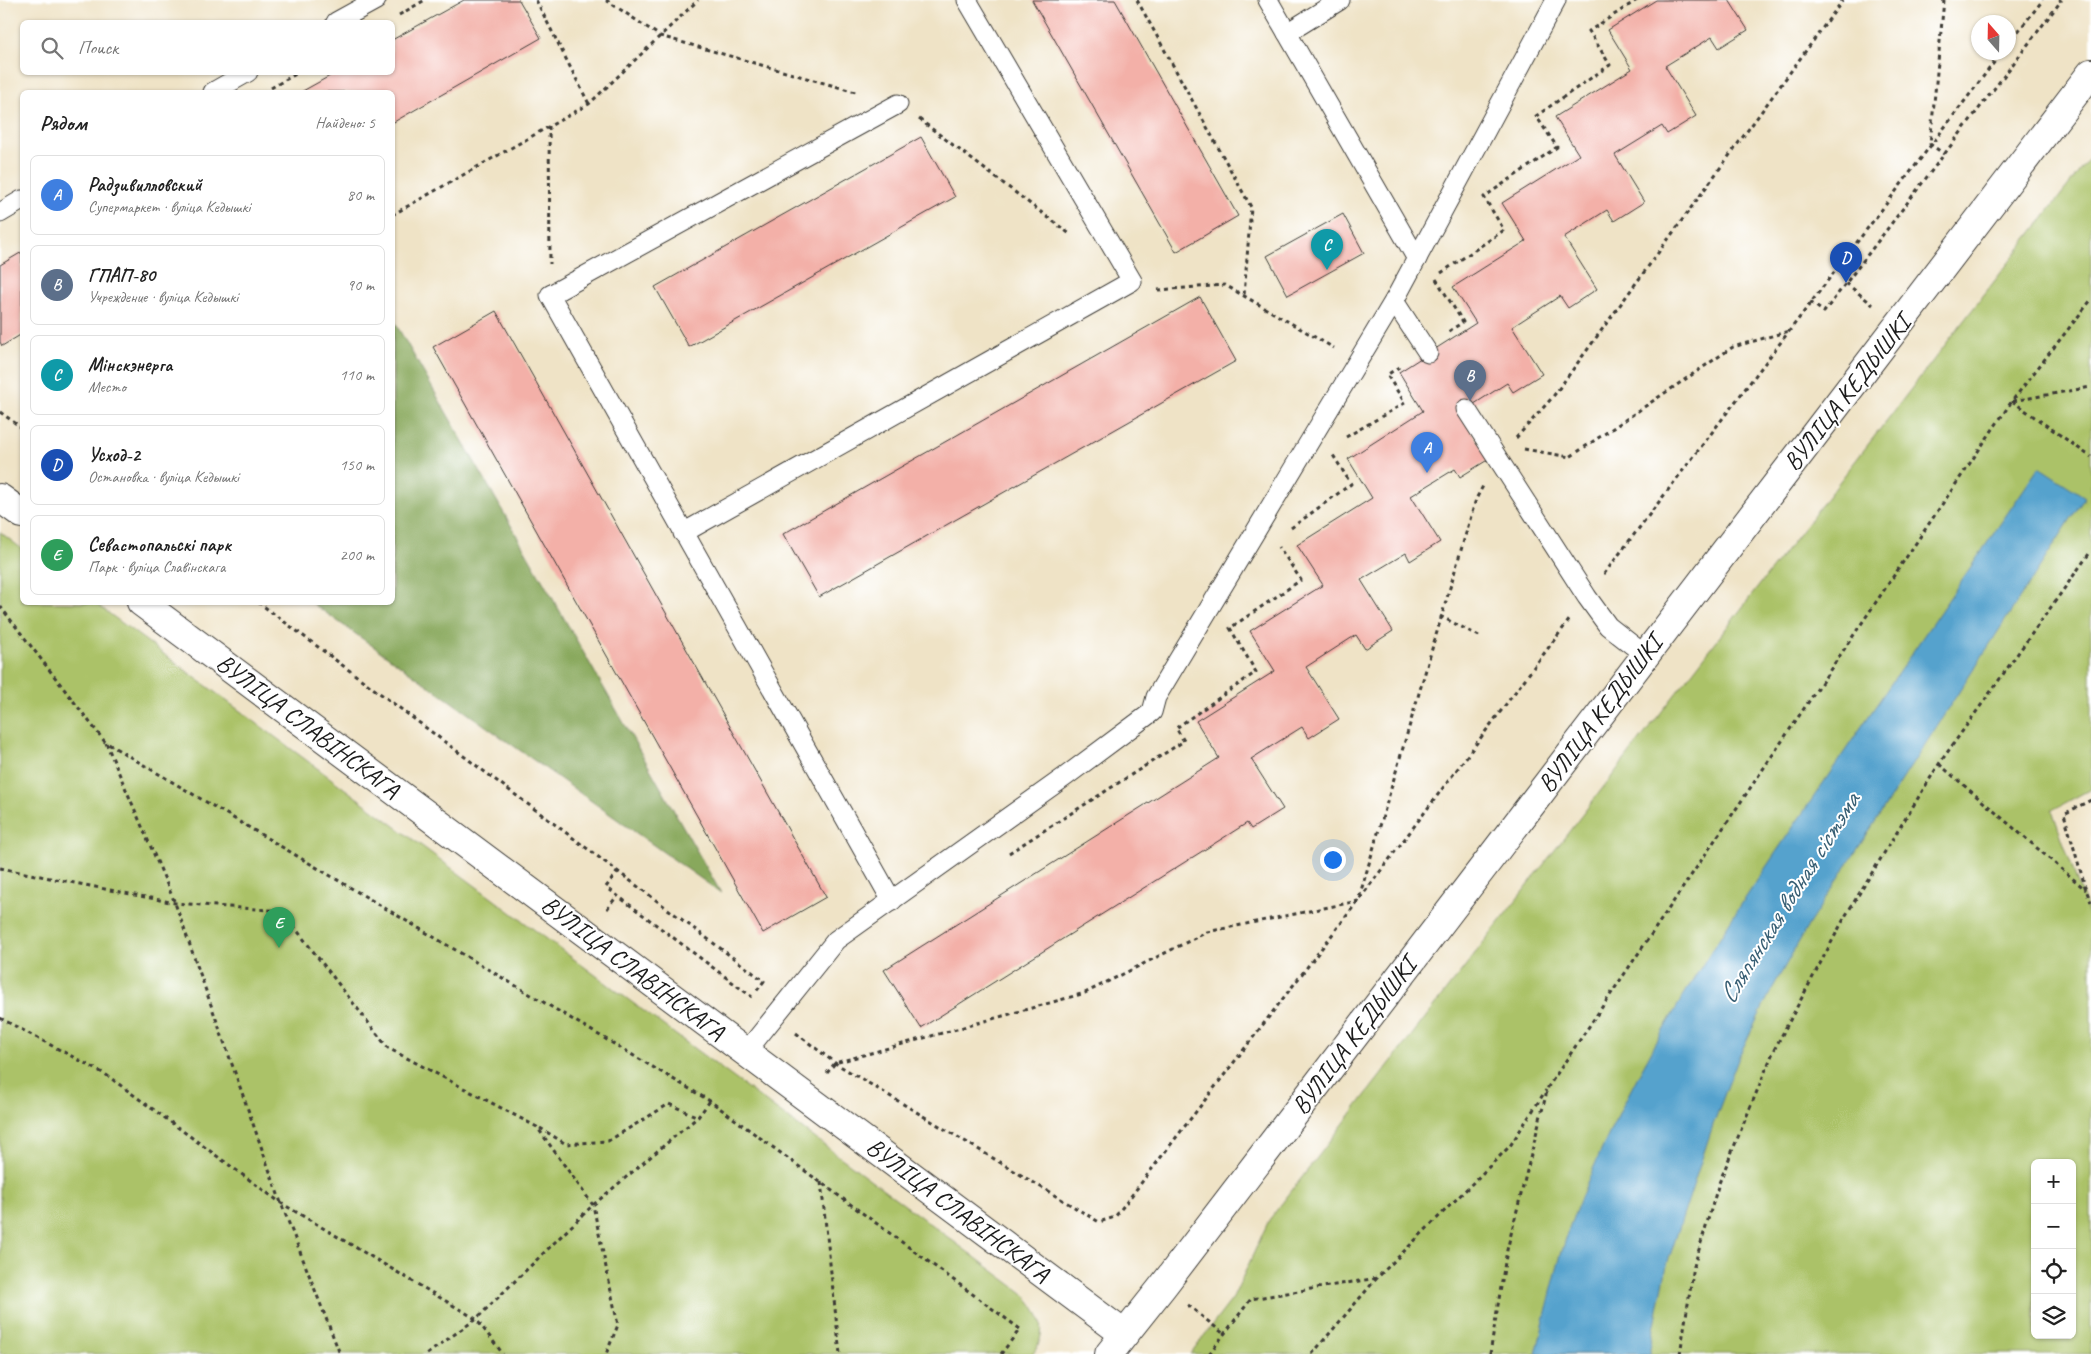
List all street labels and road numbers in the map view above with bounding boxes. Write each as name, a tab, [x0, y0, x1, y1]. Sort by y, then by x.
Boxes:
street label: ВУЛІЦА КЕДЫШКІ	[1776, 304, 1921, 477]
street label: ВУЛІЦА КЕДЫШКІ	[1531, 624, 1673, 799]
street label: ВУЛІЦА СЛАВІНСКАГА	[210, 647, 406, 806]
street label: ВУЛІЦА СЛАВІНСКАГА	[535, 889, 731, 1048]
street label: ВУЛІЦА КЕДЫШКІ	[1285, 946, 1427, 1121]
street label: ВУЛІЦА СЛАВІНСКАГА	[860, 1131, 1056, 1290]

